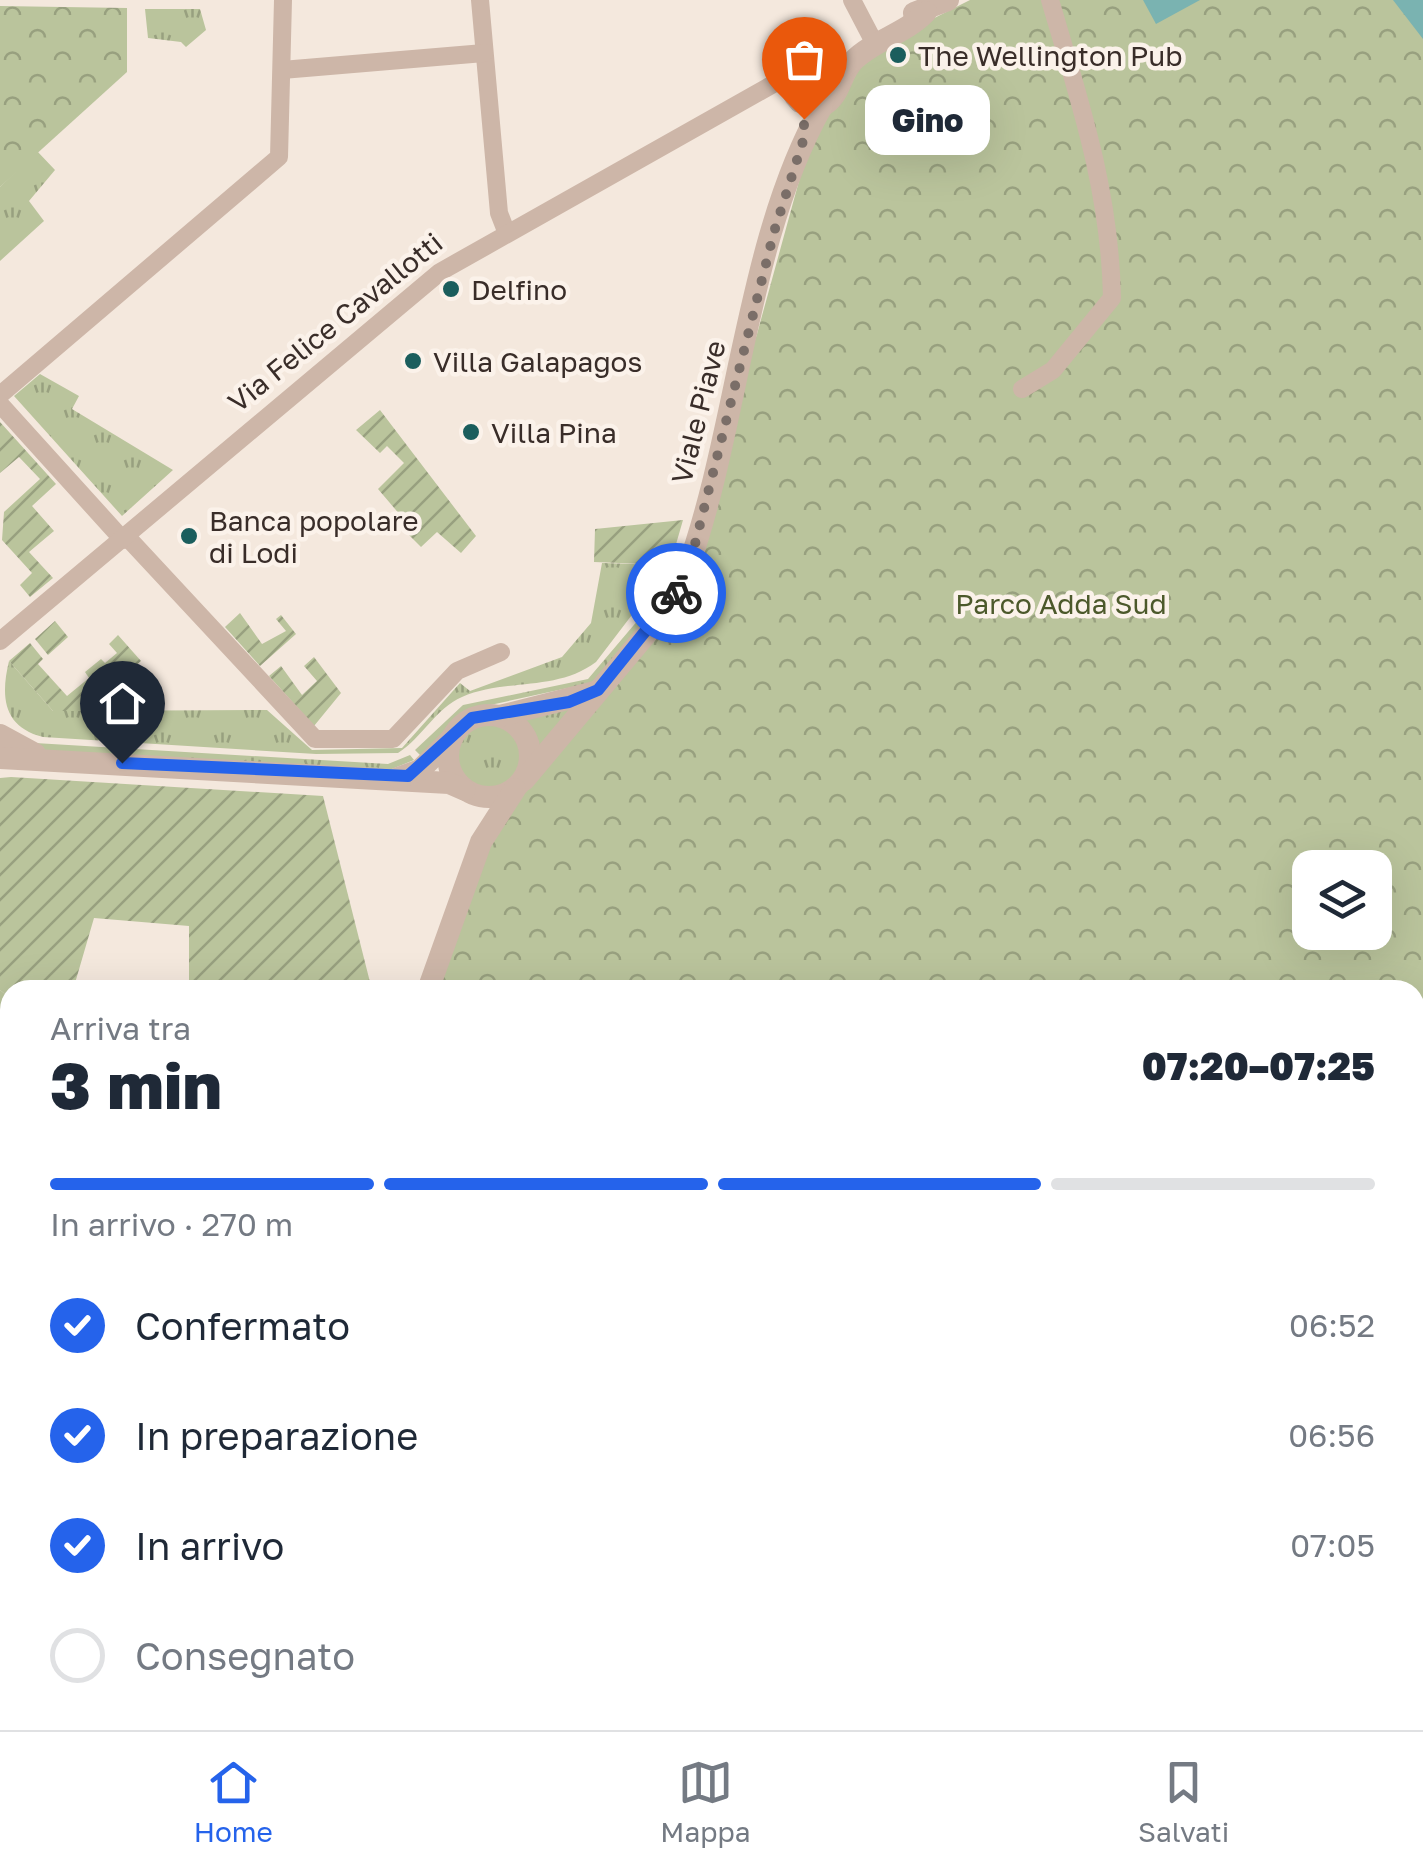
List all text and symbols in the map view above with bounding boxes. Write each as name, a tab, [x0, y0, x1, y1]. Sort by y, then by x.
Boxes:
pin	[762, 17, 847, 120]
icon: bag	[777, 32, 832, 87]
place label: The Wellington Pub	[918, 39, 1182, 72]
marker: The Wellington Pub	[887, 44, 909, 66]
callout: Gino	[864, 84, 989, 154]
text: Gino	[891, 101, 964, 139]
street label: Via Felice Cavallotti	[221, 226, 449, 418]
place label: Delfino	[471, 273, 567, 306]
marker: Delfino	[440, 278, 462, 300]
street label: Viale Piave	[664, 337, 732, 487]
place label: Villa Galapagos	[433, 345, 642, 378]
marker: Villa Galapagos	[402, 350, 424, 372]
place label: Villa Pina	[491, 416, 617, 449]
marker: Villa Pina	[460, 421, 482, 443]
place label: Banca popolare di Lodi	[209, 504, 419, 569]
marker: Banca popolare di Lodi	[178, 525, 200, 547]
courier	[626, 543, 726, 643]
icon: bike	[649, 566, 704, 621]
park label: Parco Adda Sud	[955, 587, 1167, 620]
pin	[80, 661, 165, 764]
icon: home	[95, 676, 150, 731]
map controls	[1292, 850, 1392, 950]
button: layers	[1292, 850, 1392, 950]
text: Arriva tra	[50, 1009, 191, 1047]
text: 07:20–07:25	[1142, 1043, 1375, 1088]
text: 3 min	[50, 1045, 222, 1123]
text: In arrivo · 270 m	[50, 1205, 293, 1243]
icon: check	[50, 1298, 105, 1353]
text: Confermato	[135, 1303, 350, 1348]
text: 06:52	[1289, 1306, 1375, 1344]
icon: check	[50, 1408, 105, 1463]
text: In preparazione	[135, 1413, 418, 1458]
text: 06:56	[1288, 1416, 1375, 1454]
icon: check	[50, 1518, 105, 1573]
text: In arrivo	[135, 1523, 284, 1568]
text: 07:05	[1290, 1526, 1375, 1564]
text: Consegnato	[135, 1633, 355, 1678]
tab: Home	[194, 1755, 273, 1848]
tab: Mappa	[660, 1755, 751, 1848]
tab: Salvati	[1138, 1755, 1229, 1848]

